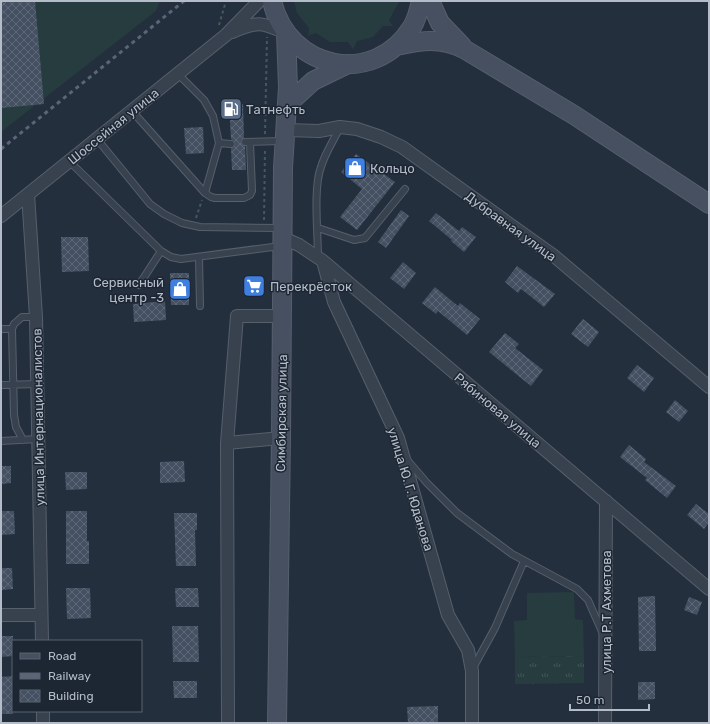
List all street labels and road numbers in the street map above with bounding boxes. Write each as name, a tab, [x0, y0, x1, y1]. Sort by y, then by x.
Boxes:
street label: Шоссейная улица	[65, 85, 162, 168]
street label: Дубравная улица	[462, 188, 559, 264]
street label: улица Интернационалистов	[29, 328, 48, 506]
street label: Симбирская улица	[273, 354, 290, 472]
street label: Рябиновая улица	[451, 370, 544, 451]
street label: улица Ю. Г. Юданова	[385, 426, 436, 553]
street label: улица Р.Т Ахметова	[599, 550, 614, 674]

